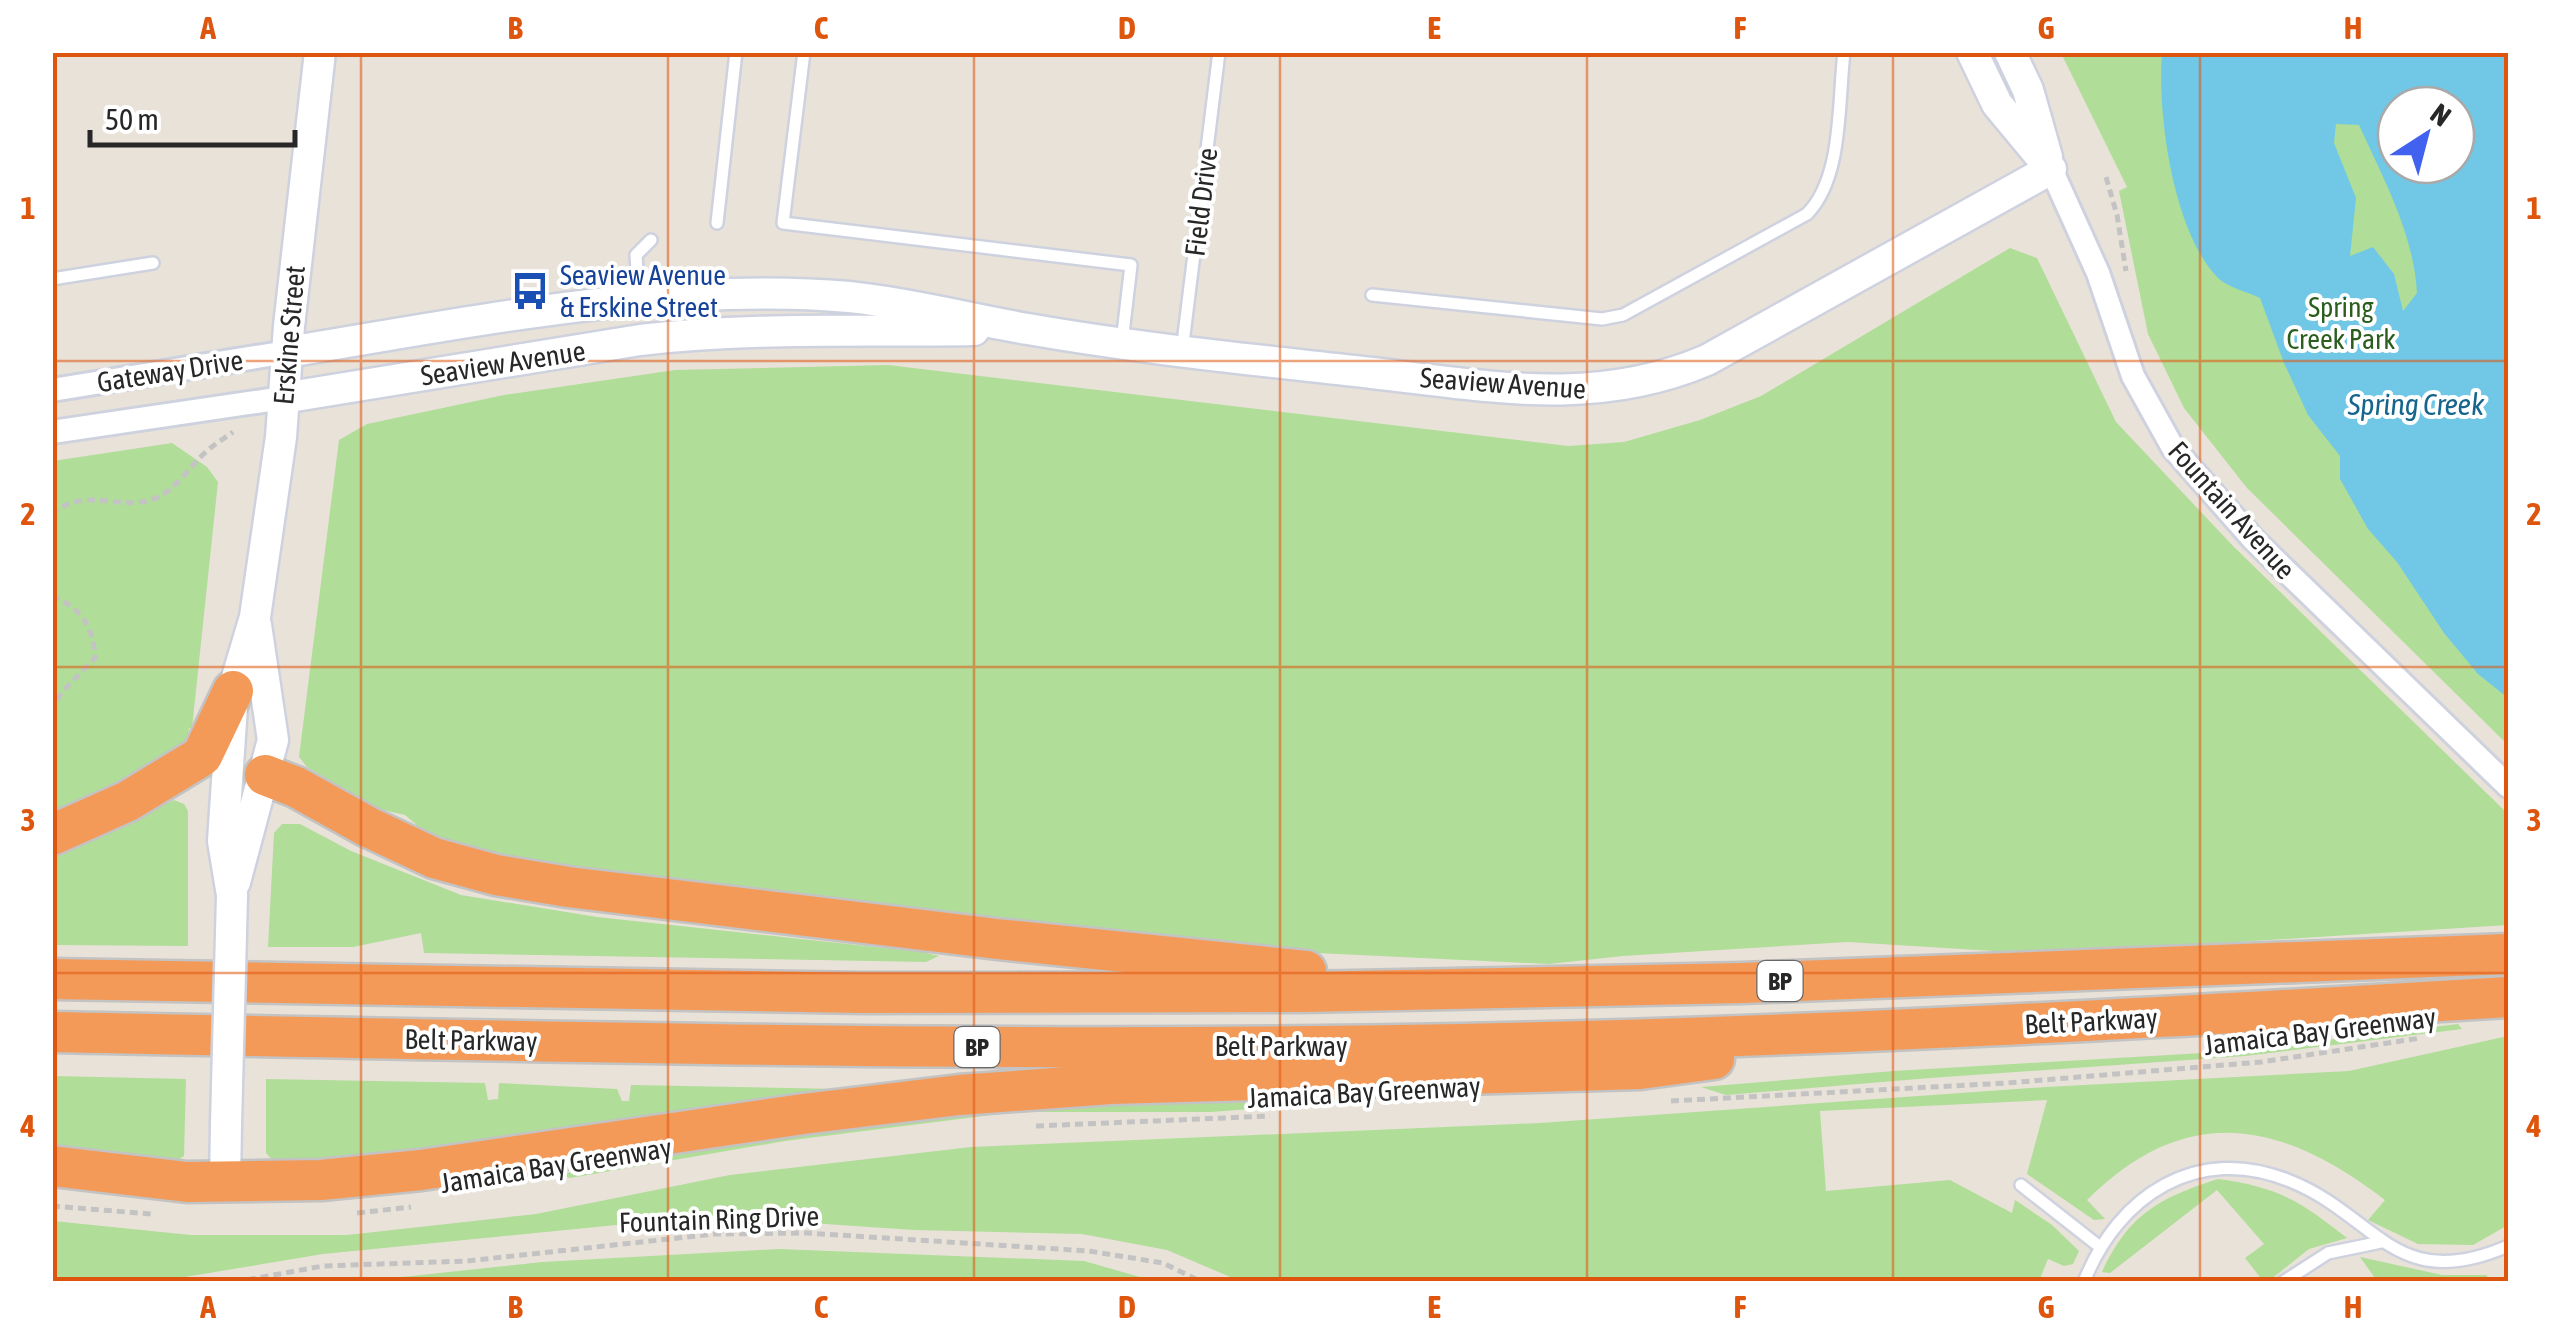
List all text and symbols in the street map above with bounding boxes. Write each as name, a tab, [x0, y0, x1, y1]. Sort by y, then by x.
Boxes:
text: A	[199, 9, 216, 46]
text: B	[507, 9, 523, 46]
text: C	[814, 9, 829, 46]
text: D	[1118, 9, 1136, 46]
text: E	[1427, 9, 1441, 46]
text: F	[1734, 9, 1747, 46]
text: G	[2038, 9, 2055, 46]
text: H	[2344, 9, 2362, 46]
scale bar	[90, 85, 295, 147]
north arrow	[2376, 85, 2476, 185]
text: N	[2425, 97, 2457, 133]
text: 50 m	[105, 102, 159, 136]
street label: Field Drive	[1178, 146, 1224, 258]
text: 1	[20, 189, 36, 226]
text: 1	[2526, 189, 2542, 226]
place label: Seaview Avenue & Erskine Street	[560, 259, 726, 323]
street label: Erskine Street	[267, 264, 311, 406]
bus stop icon: Seaview Avenue & Erskine Street	[509, 270, 551, 312]
park label: Spring Creek Park	[2286, 291, 2396, 355]
street label: Seaview Avenue	[419, 334, 587, 392]
street label: Gateway Drive	[95, 344, 245, 398]
street label: Seaview Avenue	[1419, 361, 1587, 405]
water label: Spring Creek	[2347, 387, 2485, 421]
street label: Fountain Avenue	[2162, 435, 2302, 585]
text: 2	[20, 495, 36, 532]
text: 2	[2526, 495, 2542, 532]
text: 3	[20, 801, 36, 838]
text: 3	[2526, 801, 2542, 838]
road number: BP	[1758, 961, 1802, 1001]
street label: Jamaica Bay Greenway	[2202, 1001, 2438, 1061]
street label: Belt Parkway	[2024, 1002, 2158, 1040]
street label: Belt Parkway	[404, 1023, 538, 1057]
road number: BP	[954, 1027, 1000, 1067]
street label: Belt Parkway	[1214, 1030, 1348, 1062]
street label: Jamaica Bay Greenway	[1247, 1070, 1481, 1114]
text: 4	[19, 1107, 36, 1144]
text: 4	[2525, 1107, 2542, 1144]
street label: Jamaica Bay Greenway	[438, 1131, 674, 1199]
street label: Fountain Ring Drive	[618, 1200, 820, 1238]
text: A	[199, 1288, 216, 1325]
text: B	[507, 1288, 523, 1325]
text: C	[814, 1288, 829, 1325]
text: D	[1118, 1288, 1136, 1325]
text: E	[1427, 1288, 1441, 1325]
text: F	[1734, 1288, 1747, 1325]
text: G	[2038, 1288, 2055, 1325]
text: H	[2344, 1288, 2362, 1325]

